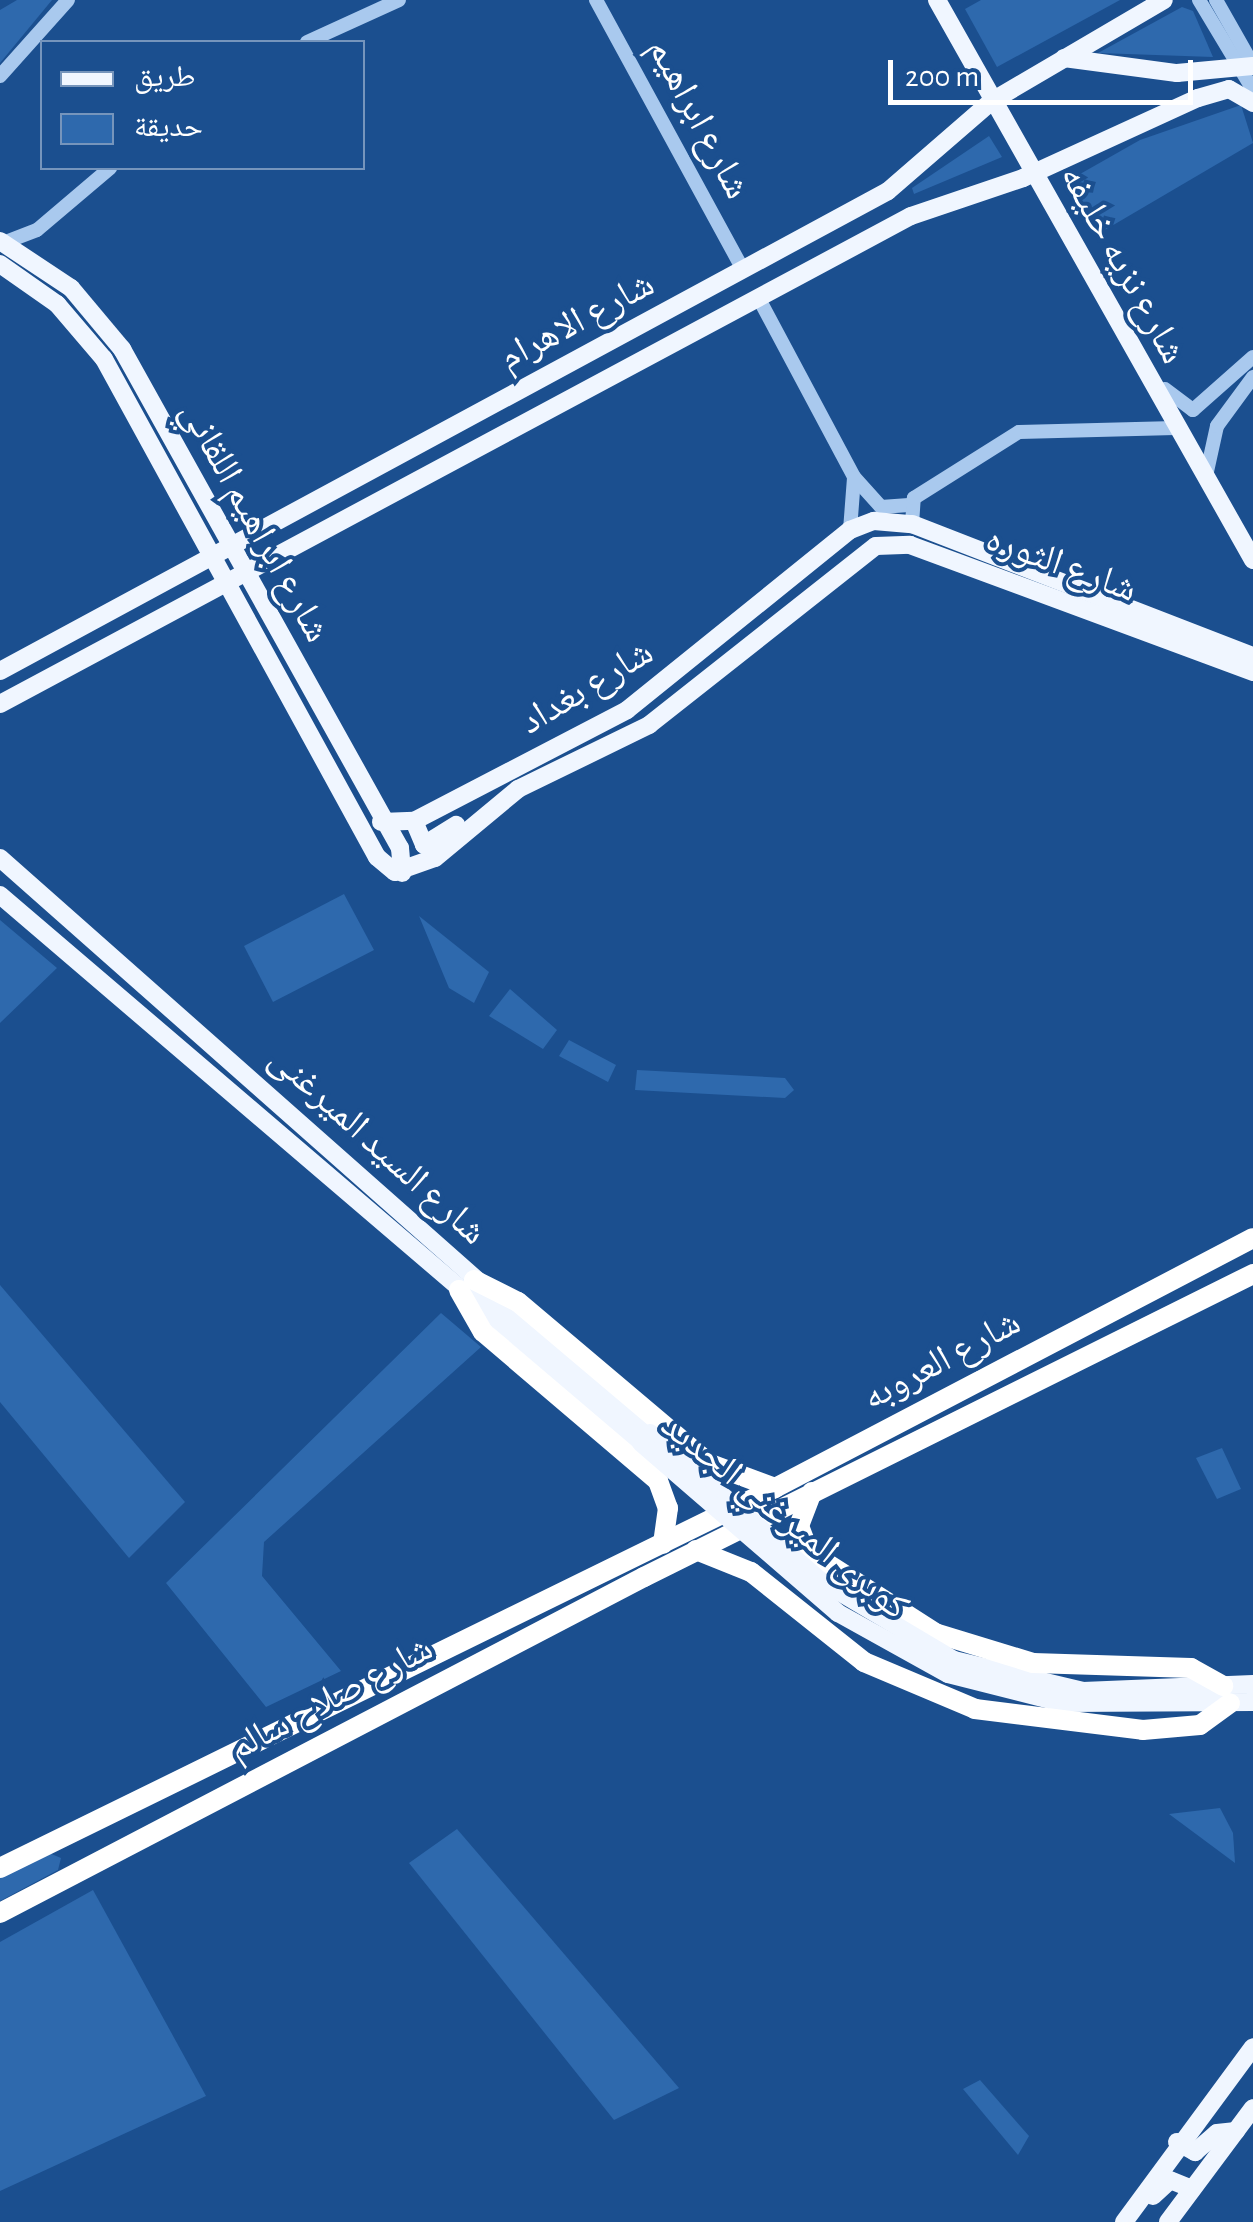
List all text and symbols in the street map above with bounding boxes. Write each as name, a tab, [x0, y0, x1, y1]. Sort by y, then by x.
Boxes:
street label: شارع ابراهيم	[637, 31, 759, 207]
legend	[40, 40, 365, 170]
scale bar	[893, 40, 1198, 102]
text: طريق	[134, 62, 195, 92]
text: 200 m	[905, 62, 979, 92]
text: حديقة	[134, 112, 203, 142]
street label: شارع نزيه خليفه	[1049, 158, 1195, 372]
street label: شارع الاهرام	[491, 262, 663, 382]
street label: شارع ابراهيم اللقاني	[169, 393, 339, 651]
street label: شارع الثوره	[979, 517, 1143, 613]
street label: شارع بغداد	[512, 630, 662, 746]
street label: شارع السيد الميرغنى	[259, 1036, 495, 1256]
street label: شارع العروبه	[855, 1300, 1029, 1422]
street label: كوبرى الميرغني الجديد	[651, 1403, 917, 1631]
street label: شارع صلاح سالم	[221, 1626, 441, 1772]

